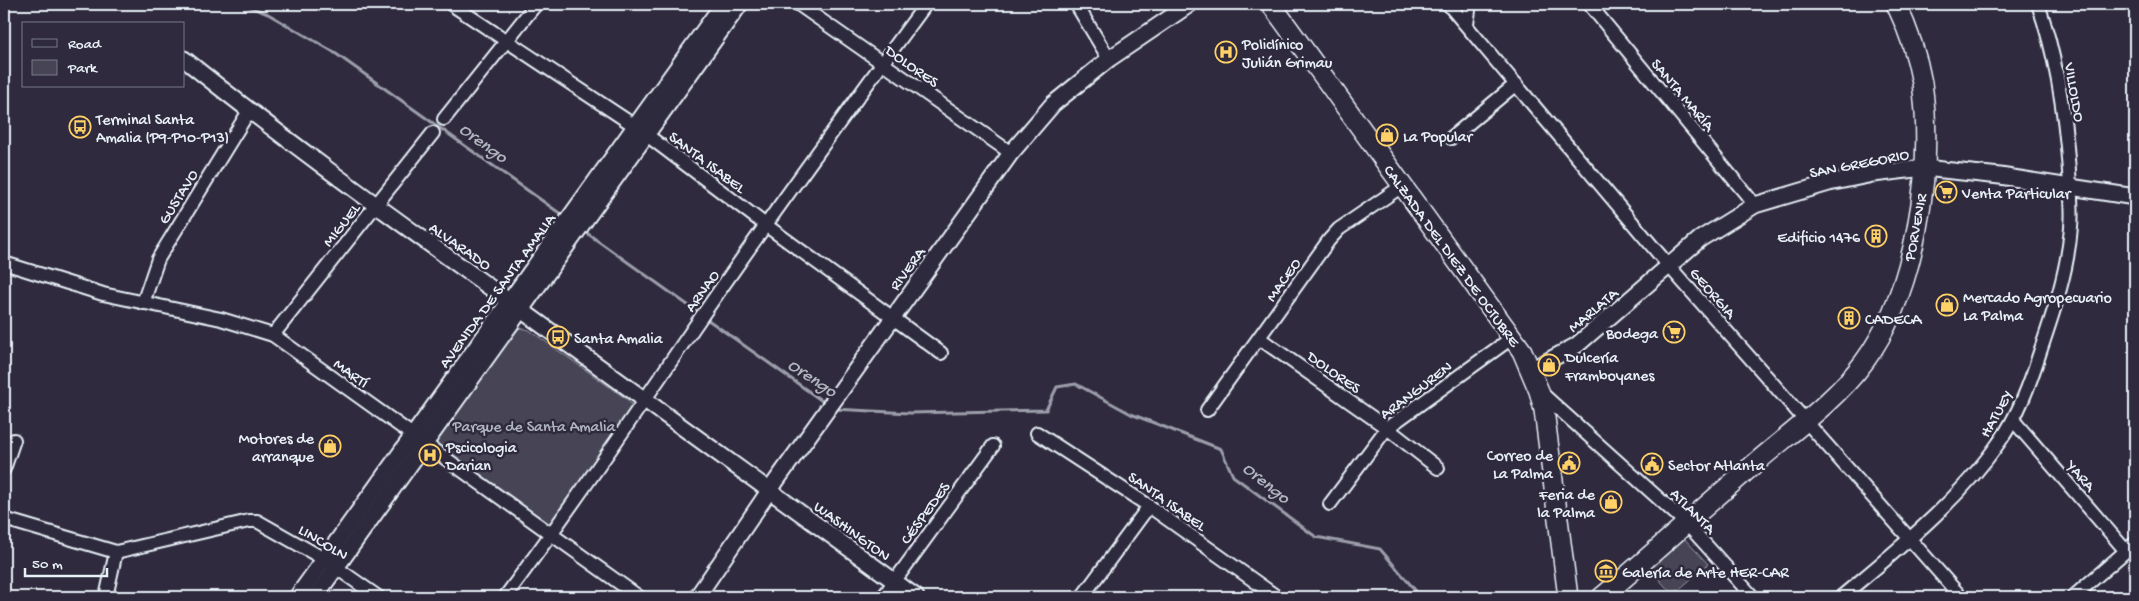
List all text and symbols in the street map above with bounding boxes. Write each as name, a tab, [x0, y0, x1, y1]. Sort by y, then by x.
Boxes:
legend	[22, 22, 185, 88]
text: Road	[68, 36, 102, 54]
place label: Policlínico Julián Grimau	[1241, 37, 1333, 74]
hospital icon: Policlínico Julián Grimau	[1214, 40, 1238, 64]
street label: DOLORES	[880, 42, 942, 94]
street label: SANTA MARÍA	[1645, 55, 1719, 138]
text: Park	[67, 60, 98, 78]
street label: VILLOLDO	[2058, 60, 2087, 124]
place label: Terminal Santa Amalia (P9-P10-P13)	[95, 112, 229, 149]
bus stop icon: Terminal Santa Amalia (P9-P10-P13)	[68, 115, 92, 139]
water label: Orengo	[454, 119, 511, 169]
shop icon: La Popular	[1375, 123, 1399, 147]
street label: SANTA ISABEL	[664, 129, 749, 200]
place label: La Popular	[1403, 129, 1473, 148]
street label: SAN GREGORIO	[1808, 146, 1911, 184]
street label: CALZADA DEL DIEZ DE OCTUBRE	[1378, 162, 1523, 353]
street label: GUSTAVO	[156, 167, 204, 229]
supermarket icon: Venta Particular	[1934, 180, 1958, 204]
place label: Venta Particular	[1961, 186, 2072, 205]
street label: PORVENIR	[1901, 192, 1933, 264]
street label: MIGUEL	[320, 200, 366, 252]
street label: AVENIDA DE SANTA AMALIA	[436, 210, 562, 373]
street label: ALVARADO	[424, 220, 494, 276]
building icon: Edificio 1476	[1864, 224, 1888, 248]
place label: Edificio 1476	[1777, 230, 1861, 249]
street label: RIVERA	[887, 243, 932, 295]
street label: MACEO	[1263, 255, 1307, 306]
street label: GEORGIA	[1684, 265, 1740, 325]
street label: ARNAO	[682, 267, 726, 317]
street label: MARLATA	[1565, 284, 1624, 338]
place label: Mercado Agropecuario La Palma	[1963, 290, 2112, 327]
shop icon: Mercado Agropecuario La Palma	[1935, 293, 1959, 317]
building icon: CADECA	[1837, 306, 1861, 330]
place label: CADECA	[1865, 312, 1923, 331]
supermarket icon: Bodega	[1662, 320, 1686, 344]
bus stop icon: Santa Amalia	[546, 325, 570, 349]
place label: Bodega	[1605, 326, 1659, 345]
place label: Santa Amalia	[574, 331, 664, 350]
street label: DOLORES	[1302, 348, 1364, 400]
place label: Dulcería Framboyanes	[1564, 350, 1655, 387]
shop icon: Dulcería Framboyanes	[1537, 353, 1561, 377]
street label: MARTÍ	[329, 355, 372, 394]
water label: Orengo	[783, 355, 841, 403]
street label: ARANGUREN	[1377, 358, 1457, 425]
street label: HATUEY	[1977, 388, 2019, 442]
park label: Parque de Santa Amalia	[452, 419, 616, 438]
place label: Motores de arranque	[239, 431, 315, 468]
shop icon: Motores de arranque	[318, 434, 342, 458]
place label: Pscicologia Darian	[445, 440, 518, 477]
hospital icon: Pscicologia Darian	[418, 443, 442, 467]
place label: Correo de La Palma	[1487, 448, 1554, 485]
public building icon: Correo de La Palma	[1557, 451, 1581, 475]
public building icon: Sector Atlanta	[1640, 452, 1664, 476]
street label: YARA	[2059, 456, 2099, 498]
place label: Sector Atlanta	[1668, 458, 1766, 477]
water label: Orengo	[1238, 459, 1294, 510]
street label: SANTA ISABEL	[1123, 469, 1210, 538]
street label: CÉSPEDES	[898, 479, 956, 549]
street label: ATLANTA	[1665, 486, 1719, 540]
place label: Feria de la Palma	[1537, 487, 1596, 524]
shop icon: Feria de la Palma	[1599, 490, 1623, 514]
street label: WASHINGTON	[809, 499, 893, 567]
street label: LINCOLN	[294, 522, 351, 566]
scale bar	[25, 546, 108, 578]
text: 50 m	[32, 556, 63, 574]
museum icon: Galería de Arte HER-CAR	[1594, 559, 1618, 583]
place label: Galería de Arte HER-CAR	[1622, 565, 1789, 584]

